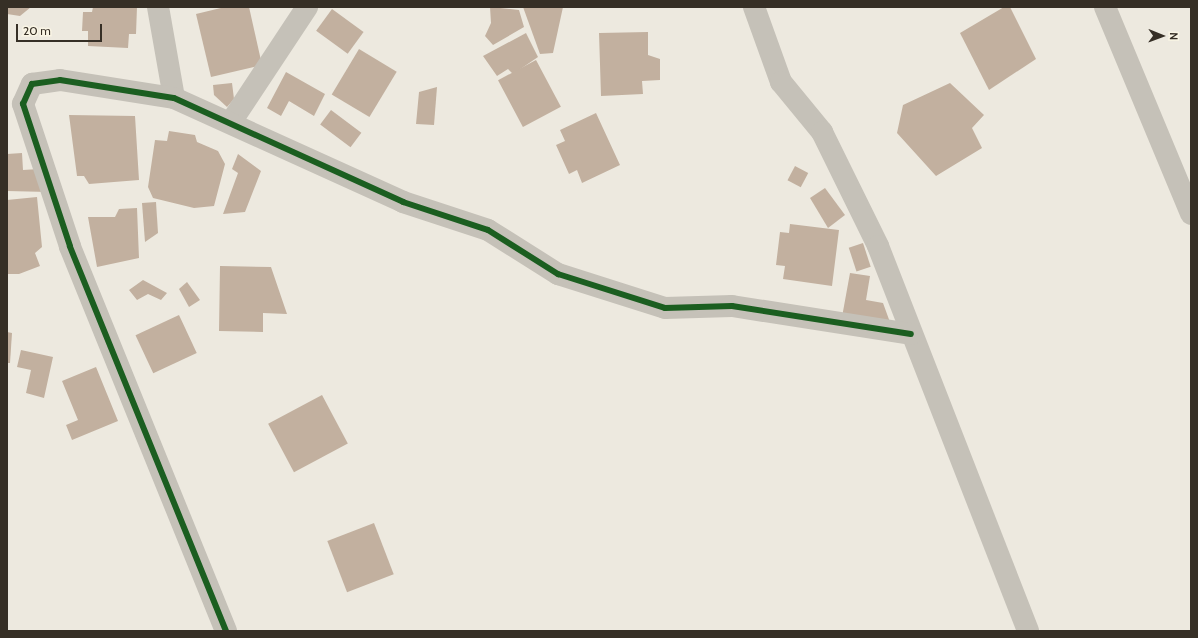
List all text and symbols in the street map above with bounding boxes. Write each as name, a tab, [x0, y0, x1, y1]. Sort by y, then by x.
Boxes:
scale bar	[18, 16, 104, 42]
north arrow	[1142, 16, 1182, 56]
text: 20 m	[23, 23, 51, 38]
text: N	[1167, 32, 1181, 40]

